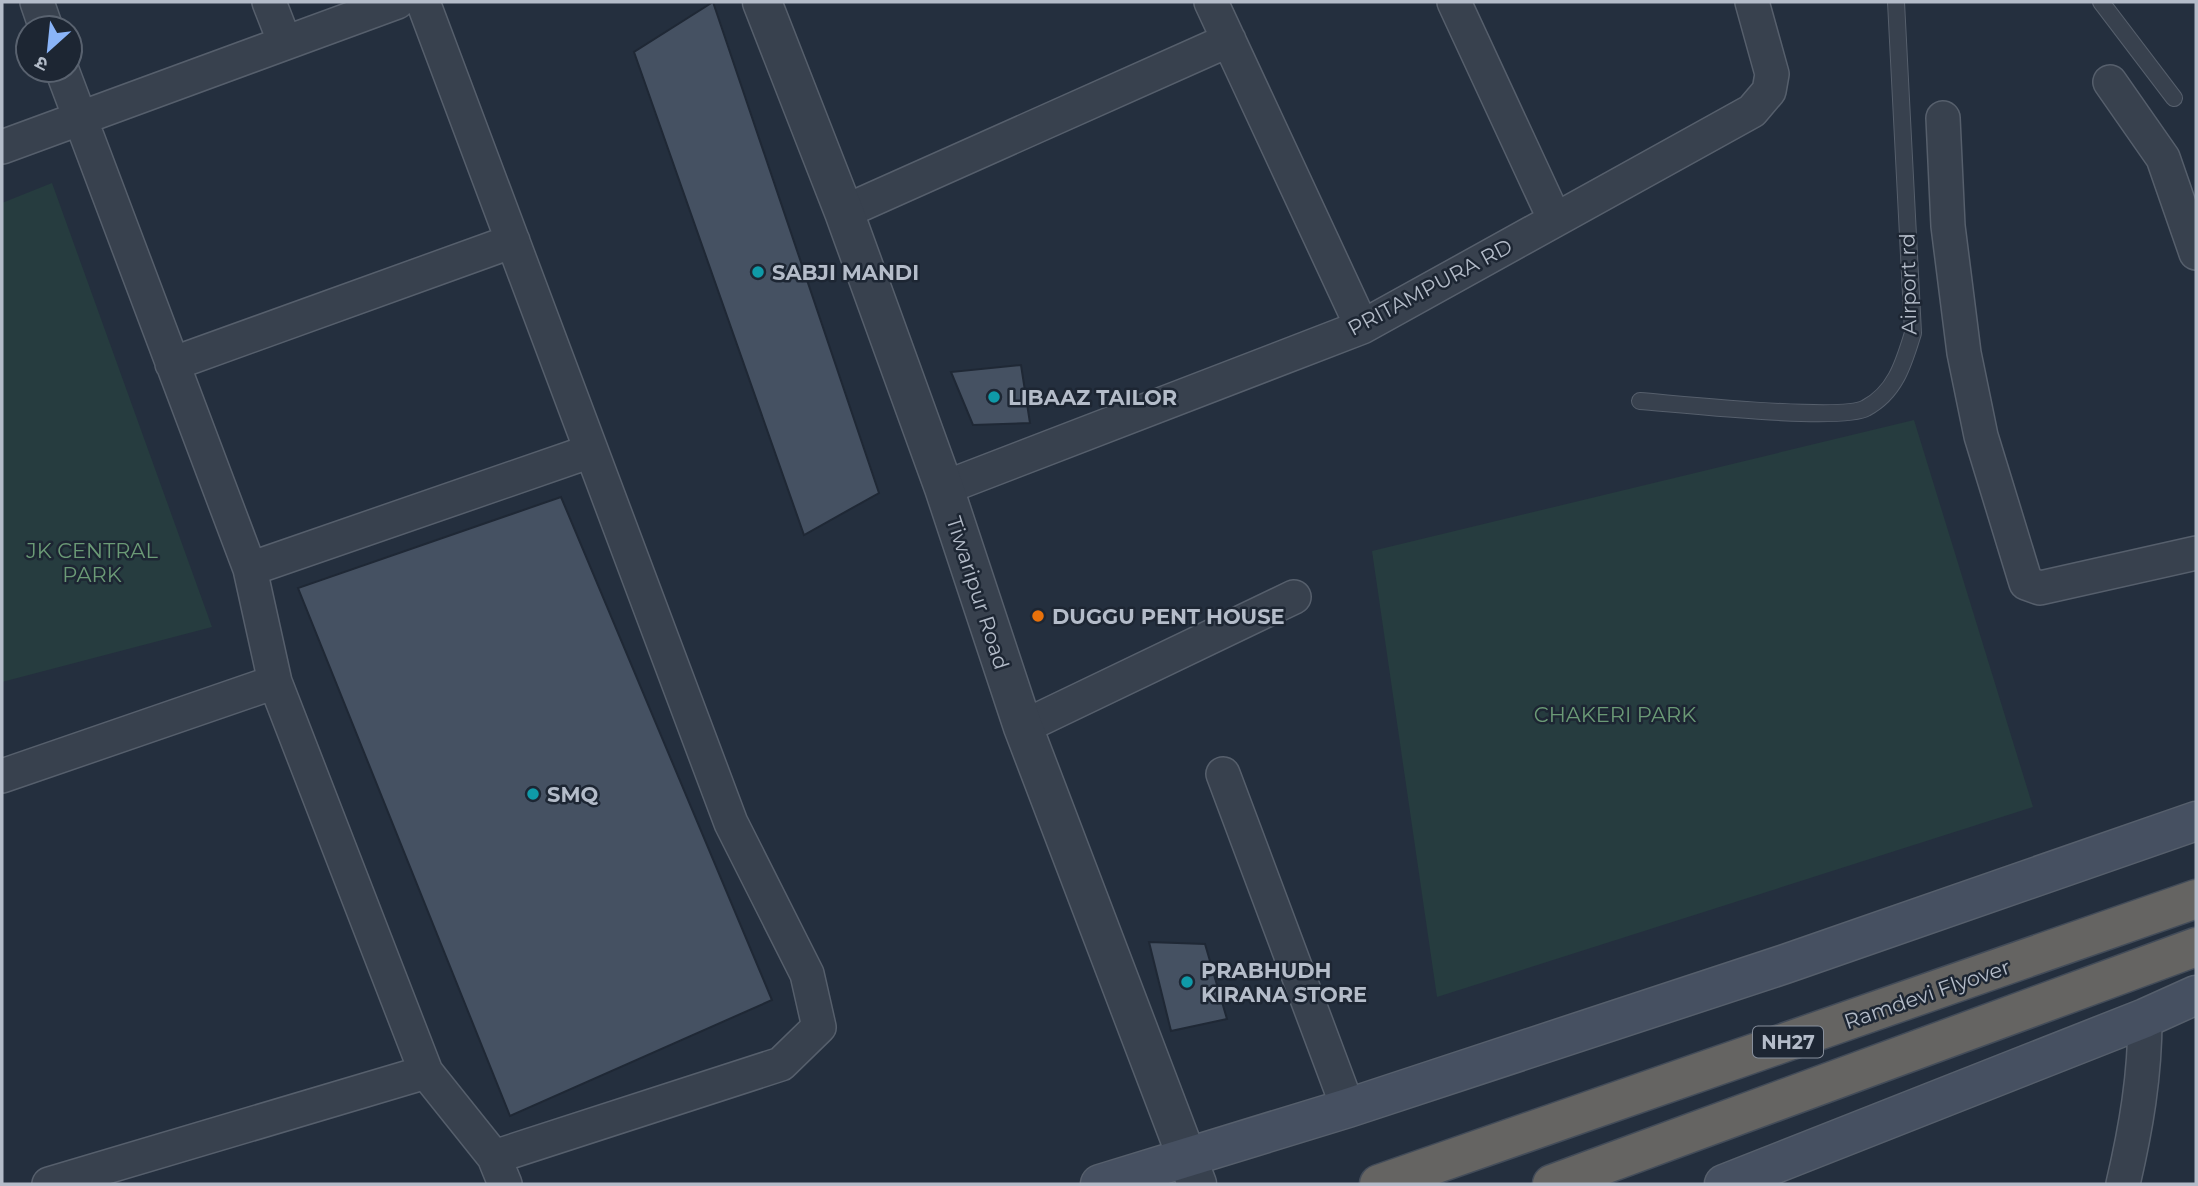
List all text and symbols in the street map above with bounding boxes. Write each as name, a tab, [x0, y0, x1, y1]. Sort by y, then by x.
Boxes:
north arrow	[14, 14, 84, 84]
text: उ	[31, 51, 52, 76]
street label: PRITAMPURA RD	[1343, 233, 1517, 341]
street label: Airport rd	[1895, 233, 1921, 335]
place label: SABJI MANDI	[772, 260, 919, 285]
marker: SABJI MANDI	[750, 264, 766, 280]
place label: LIBAAZ TAILOR	[1008, 385, 1177, 410]
marker: LIBAAZ TAILOR	[986, 389, 1002, 405]
street label: Tiwaripur Road	[942, 513, 1014, 673]
park label: JK CENTRAL PARK	[25, 538, 158, 587]
place label: DUGGU PENT HOUSE	[1052, 604, 1285, 629]
marker: DUGGU PENT HOUSE	[1030, 608, 1046, 624]
park label: CHAKERI PARK	[1534, 702, 1696, 727]
place label: SMQ	[547, 782, 598, 807]
marker: SMQ	[525, 786, 541, 802]
street label: Ramdevi Flyover	[1841, 954, 2013, 1034]
place label: PRABHUDH KIRANA STORE	[1201, 958, 1367, 1007]
marker: PRABHUDH KIRANA STORE	[1179, 974, 1195, 990]
road number: NH27	[1753, 1026, 1823, 1058]

